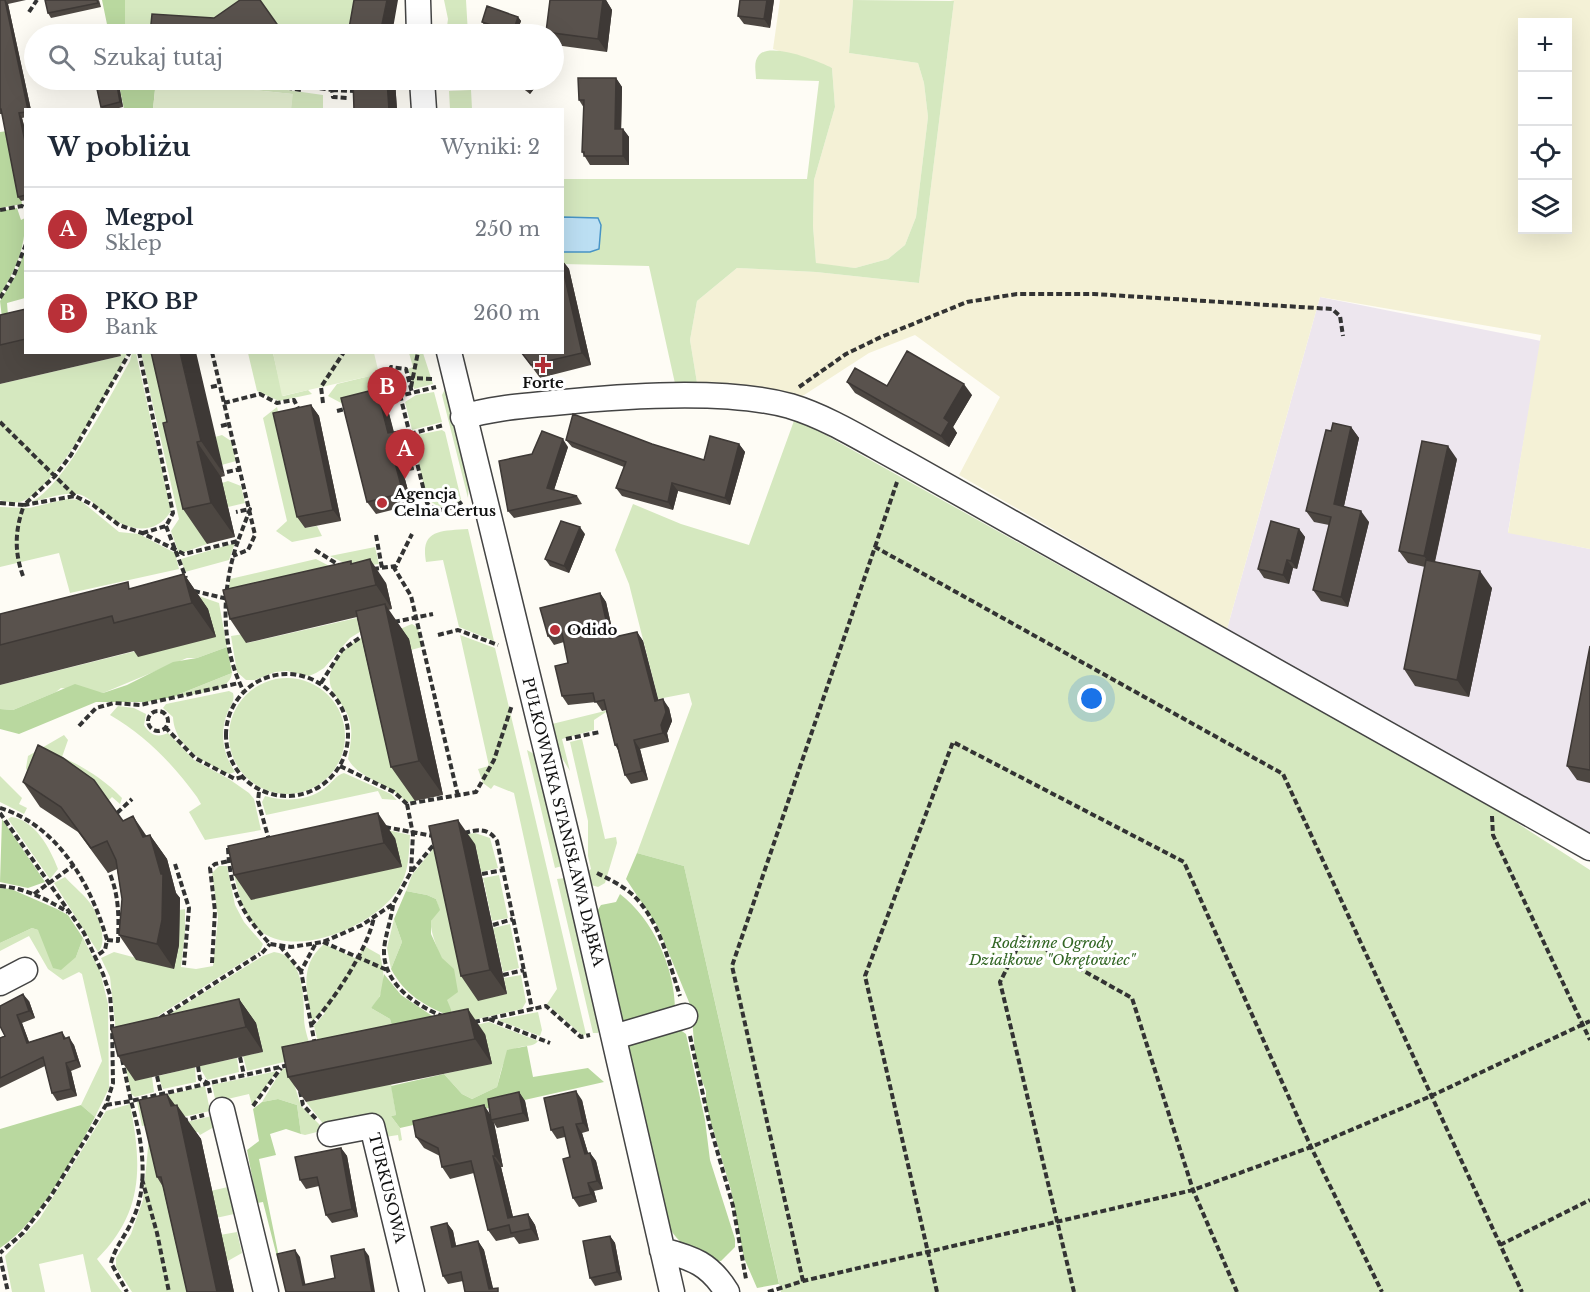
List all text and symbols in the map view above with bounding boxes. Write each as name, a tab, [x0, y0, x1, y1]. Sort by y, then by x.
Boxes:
map controls	[1518, 18, 1572, 234]
button: +	[1518, 18, 1572, 72]
search box	[24, 24, 564, 90]
icon: search	[45, 41, 78, 74]
text: Szukaj tutaj	[93, 44, 223, 71]
button: −	[1518, 72, 1572, 126]
button: locate	[1518, 126, 1572, 180]
text: W pobliżu	[48, 131, 190, 163]
text: Wyniki: 2	[441, 135, 540, 159]
button: layers	[1518, 180, 1572, 234]
text: Megpol	[105, 204, 194, 231]
text: A	[59, 217, 76, 241]
text: 250 m	[475, 217, 540, 241]
text: Sklep	[105, 231, 162, 255]
text: PKO BP	[105, 288, 198, 315]
text: B	[60, 301, 75, 325]
text: 260 m	[473, 301, 540, 325]
text: Bank	[105, 315, 158, 339]
marker: Forte	[536, 358, 550, 372]
pin: B	[368, 368, 406, 417]
place label: Forte	[522, 373, 564, 392]
pin: A	[386, 430, 424, 479]
place label: Agencja Celna Certus	[393, 484, 496, 520]
marker: Agencja Celna Certus	[375, 496, 389, 510]
place label: Odido	[567, 620, 617, 639]
marker: Odido	[548, 623, 562, 637]
street label: PUŁKOWNIKA STANISŁAWA DĄBKA	[518, 675, 609, 969]
your location	[1077, 684, 1106, 713]
park label: Rodzinne Ogrody Działkowe "Okrętowiec"	[968, 933, 1137, 969]
street label: TURKUSOWA	[365, 1131, 410, 1245]

